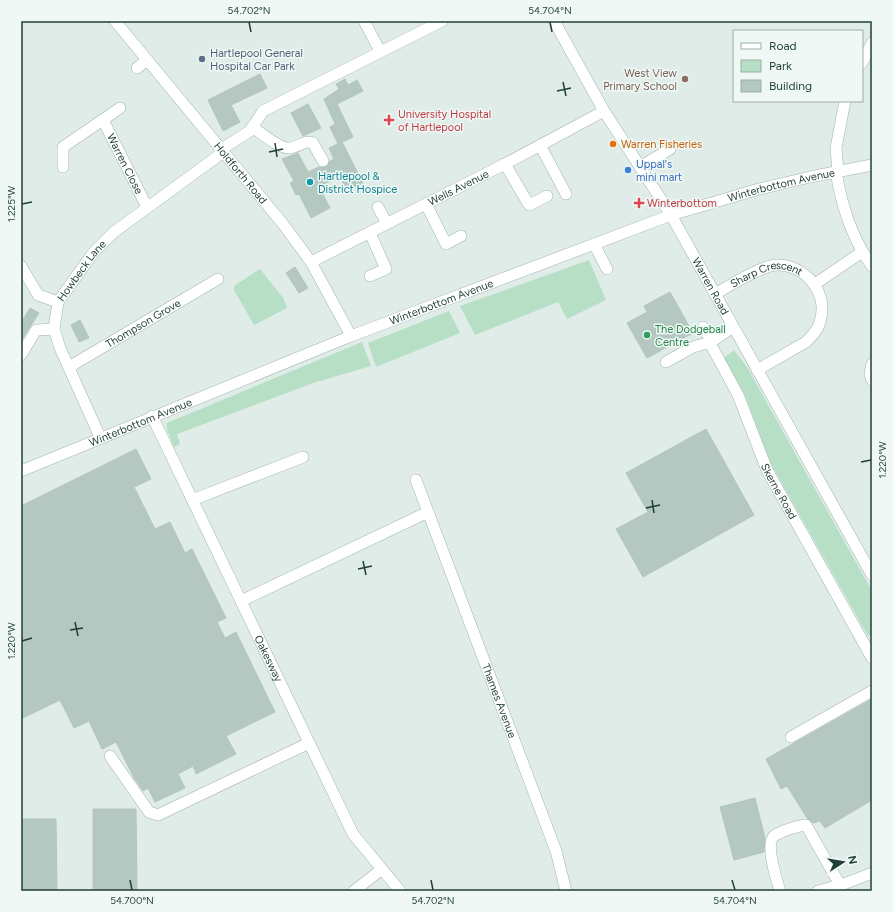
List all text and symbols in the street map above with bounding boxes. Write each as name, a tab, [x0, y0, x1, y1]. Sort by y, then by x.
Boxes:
text: 54.702°N	[228, 4, 270, 17]
text: 54.704°N	[528, 4, 572, 17]
legend	[733, 30, 863, 102]
text: Road	[769, 39, 797, 53]
place label: Hartlepool General Hospital Car Park	[210, 47, 303, 73]
marker: Hartlepool General Hospital Car Park	[197, 54, 207, 64]
text: Park	[769, 59, 792, 73]
place label: West View Primary School	[603, 67, 677, 93]
marker: West View Primary School	[680, 74, 690, 84]
text: Building	[769, 79, 812, 93]
place label: University Hospital of Hartlepool	[398, 108, 491, 134]
marker: University Hospital of Hartlepool	[383, 114, 395, 126]
street label: Warren Close	[104, 131, 146, 196]
place label: Warren Fisheries	[621, 138, 702, 151]
street label: Holdforth Road	[211, 139, 270, 206]
marker: Warren Fisheries	[608, 139, 618, 149]
place label: Uppal's mini mart	[636, 158, 682, 184]
marker: Uppal's mini mart	[623, 165, 633, 175]
street label: Winterbottom Avenue	[726, 166, 836, 204]
street label: Wells Avenue	[426, 167, 491, 208]
place label: Hartlepool & District Hospice	[318, 170, 397, 196]
marker: Hartlepool & District Hospice	[305, 177, 315, 187]
text: 1.225°W	[5, 185, 18, 222]
place label: Winterbottom	[647, 197, 717, 210]
marker: Winterbottom	[634, 198, 644, 208]
street label: Howbeck Lane	[54, 237, 109, 304]
street label: Warren Road	[690, 255, 732, 317]
street label: Sharp Crescent	[728, 258, 805, 290]
street label: Winterbottom Avenue	[387, 276, 495, 327]
street label: Thompson Grove	[103, 296, 183, 350]
place label: The Dodgeball Centre	[655, 323, 726, 349]
marker: The Dodgeball Centre	[642, 330, 652, 340]
street label: Winterbottom Avenue	[87, 395, 194, 449]
text: 1.220°W	[876, 441, 889, 479]
street label: Skerne Road	[759, 461, 800, 521]
text: 1.220°W	[5, 622, 18, 660]
street label: Oakesway	[252, 633, 285, 684]
street label: Thames Avenue	[479, 662, 519, 740]
north arrow	[823, 842, 863, 882]
text: N	[845, 855, 860, 866]
text: 54.700°N	[110, 894, 154, 907]
text: 54.702°N	[412, 894, 454, 907]
text: 54.704°N	[713, 894, 757, 907]

